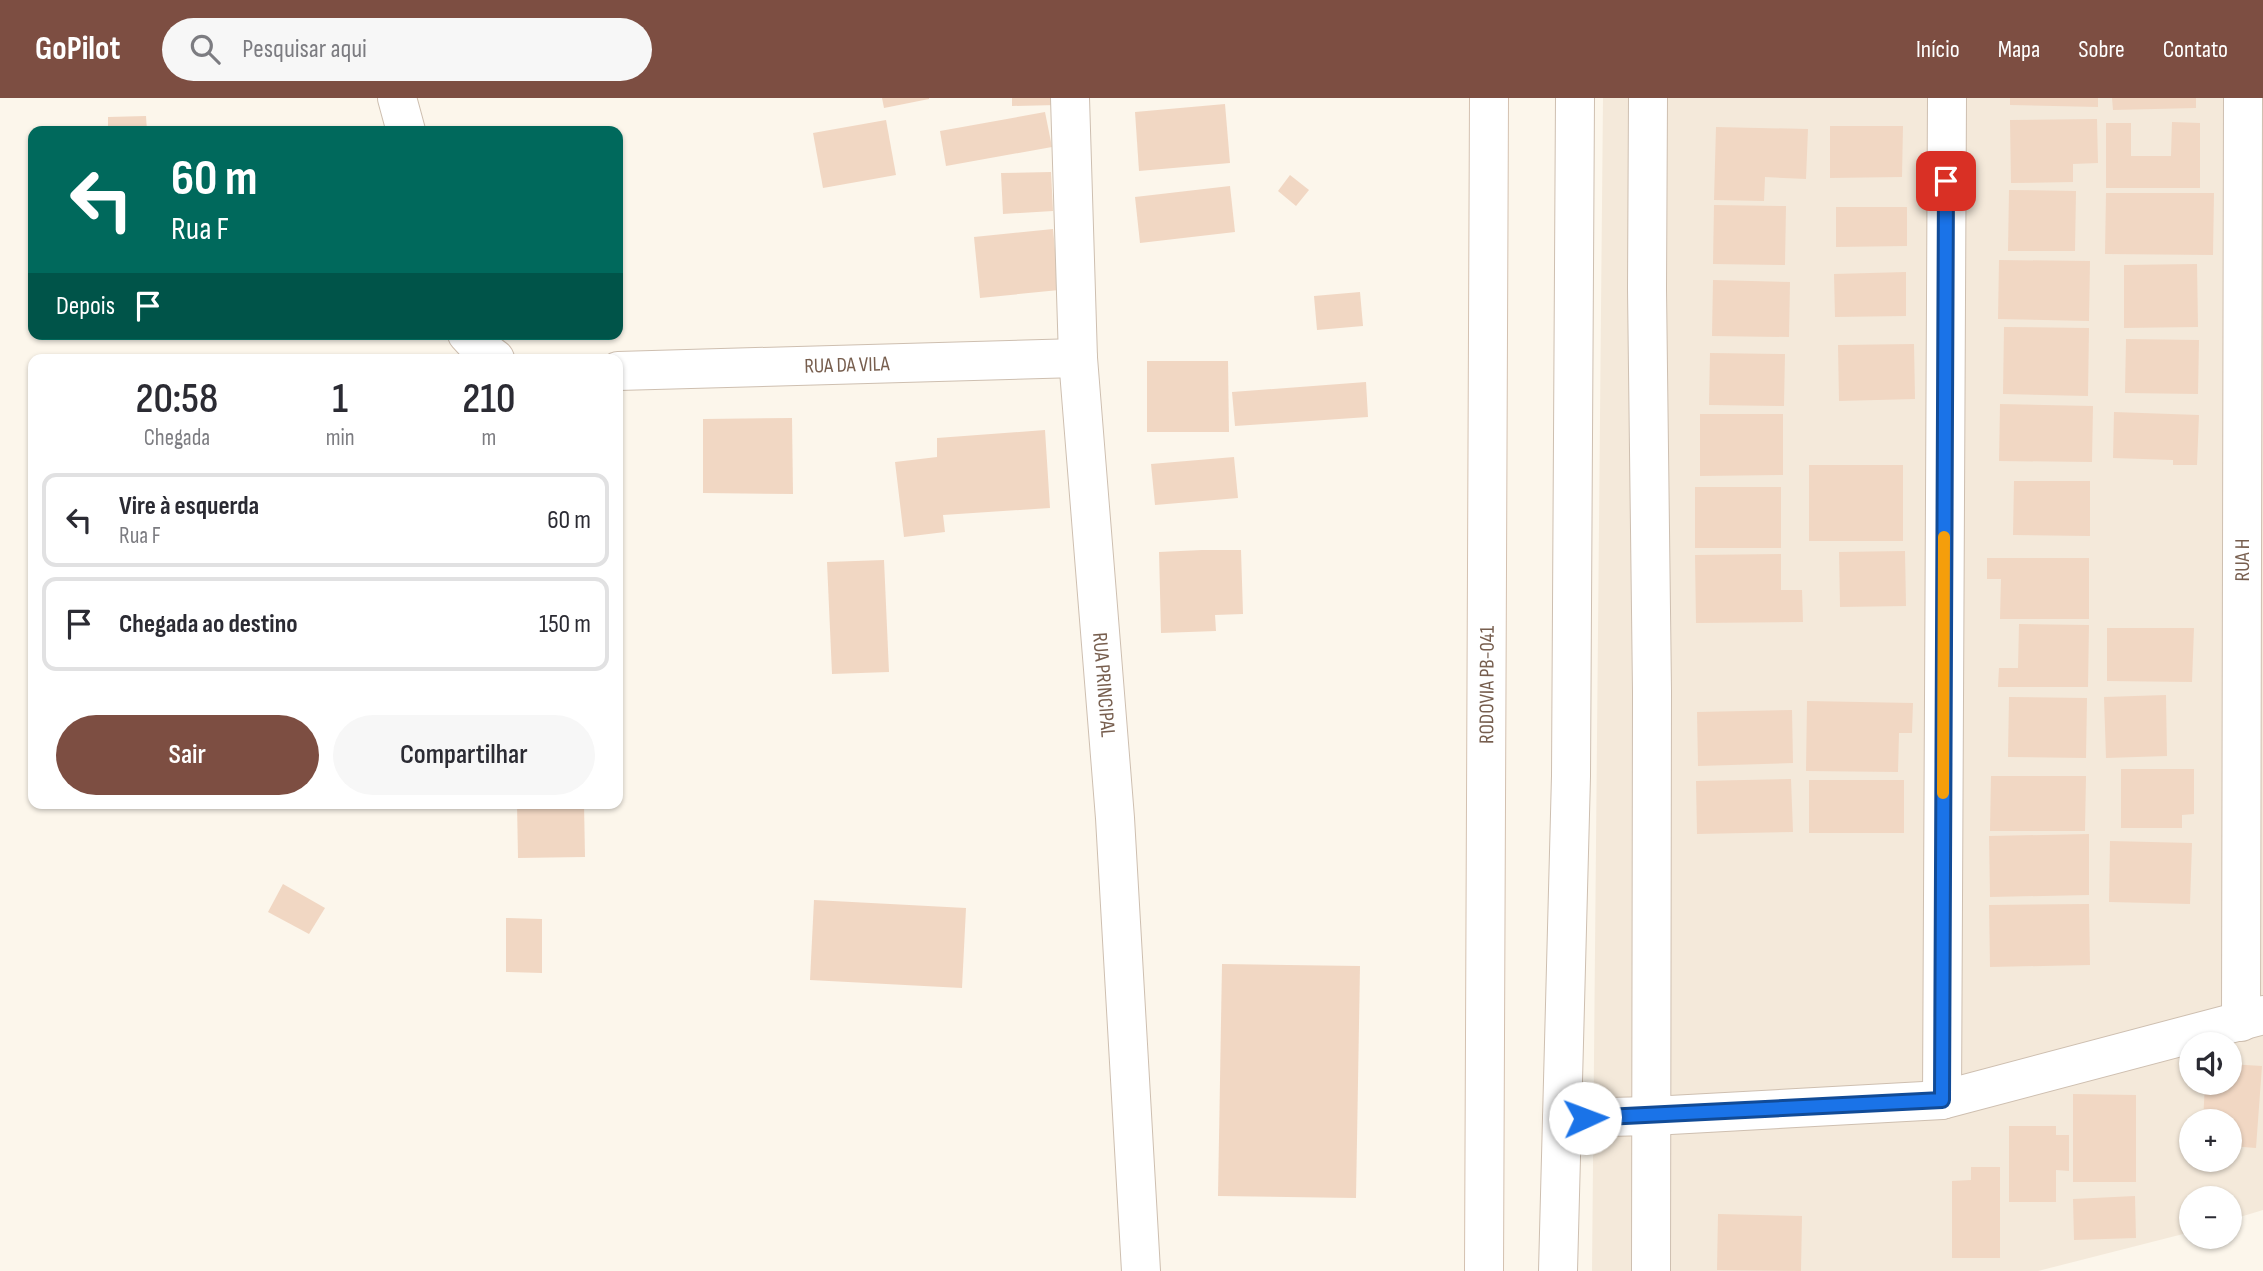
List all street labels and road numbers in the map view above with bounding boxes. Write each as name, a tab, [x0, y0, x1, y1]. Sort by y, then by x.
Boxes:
street label: RUA DA VILA	[804, 351, 891, 378]
street label: RUA H	[2229, 539, 2255, 581]
street label: RODOVIA PB-041	[1474, 625, 1499, 744]
street label: RUA PRINCIPAL	[1088, 631, 1121, 739]

